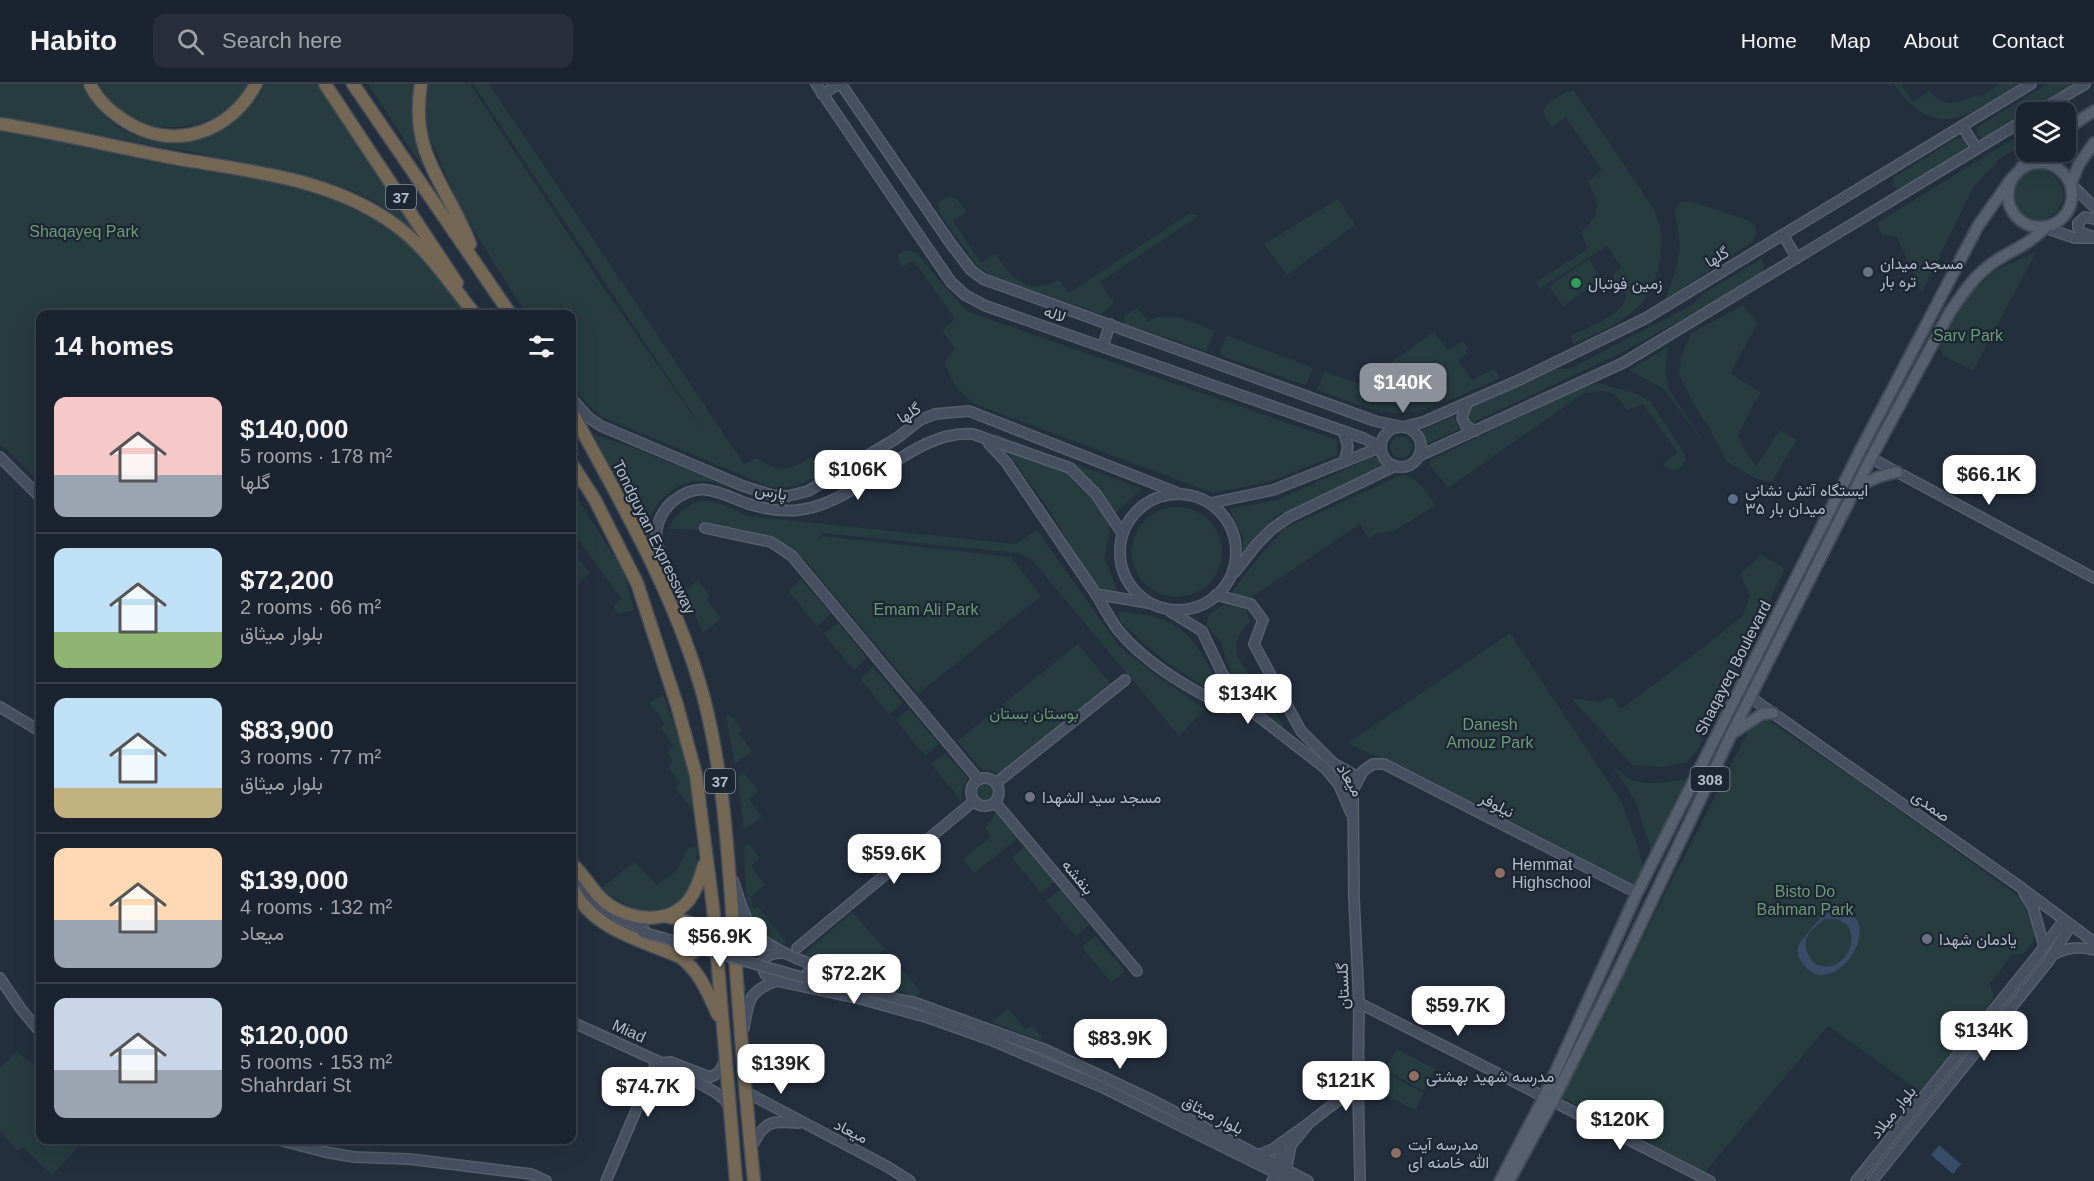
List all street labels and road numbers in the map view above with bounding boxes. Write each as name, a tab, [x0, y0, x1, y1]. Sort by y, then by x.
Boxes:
road number: 37	[386, 185, 416, 209]
street label: گلها	[1702, 243, 1733, 272]
street label: لاله	[1042, 302, 1068, 326]
street label: گلها	[894, 399, 925, 428]
street label: Tondguyan Expressway	[609, 457, 699, 617]
street label: پارس	[753, 481, 788, 506]
street label: Shaqayeq Boulevard	[1692, 598, 1774, 738]
street label: میعاد	[1333, 760, 1366, 800]
road number: 308	[1690, 767, 1730, 791]
road number: 37	[705, 769, 735, 793]
street label: صمدی	[1908, 787, 1953, 827]
street label: نیلوفر	[1475, 789, 1517, 823]
street label: بنفشه	[1058, 856, 1097, 898]
street label: گلستان	[1334, 962, 1353, 1010]
street label: Miad	[610, 1016, 648, 1046]
street label: بلوار میلاد	[1867, 1082, 1921, 1143]
street label: بلوار میثاق	[1179, 1092, 1246, 1139]
street label: میعاد	[831, 1115, 871, 1147]

